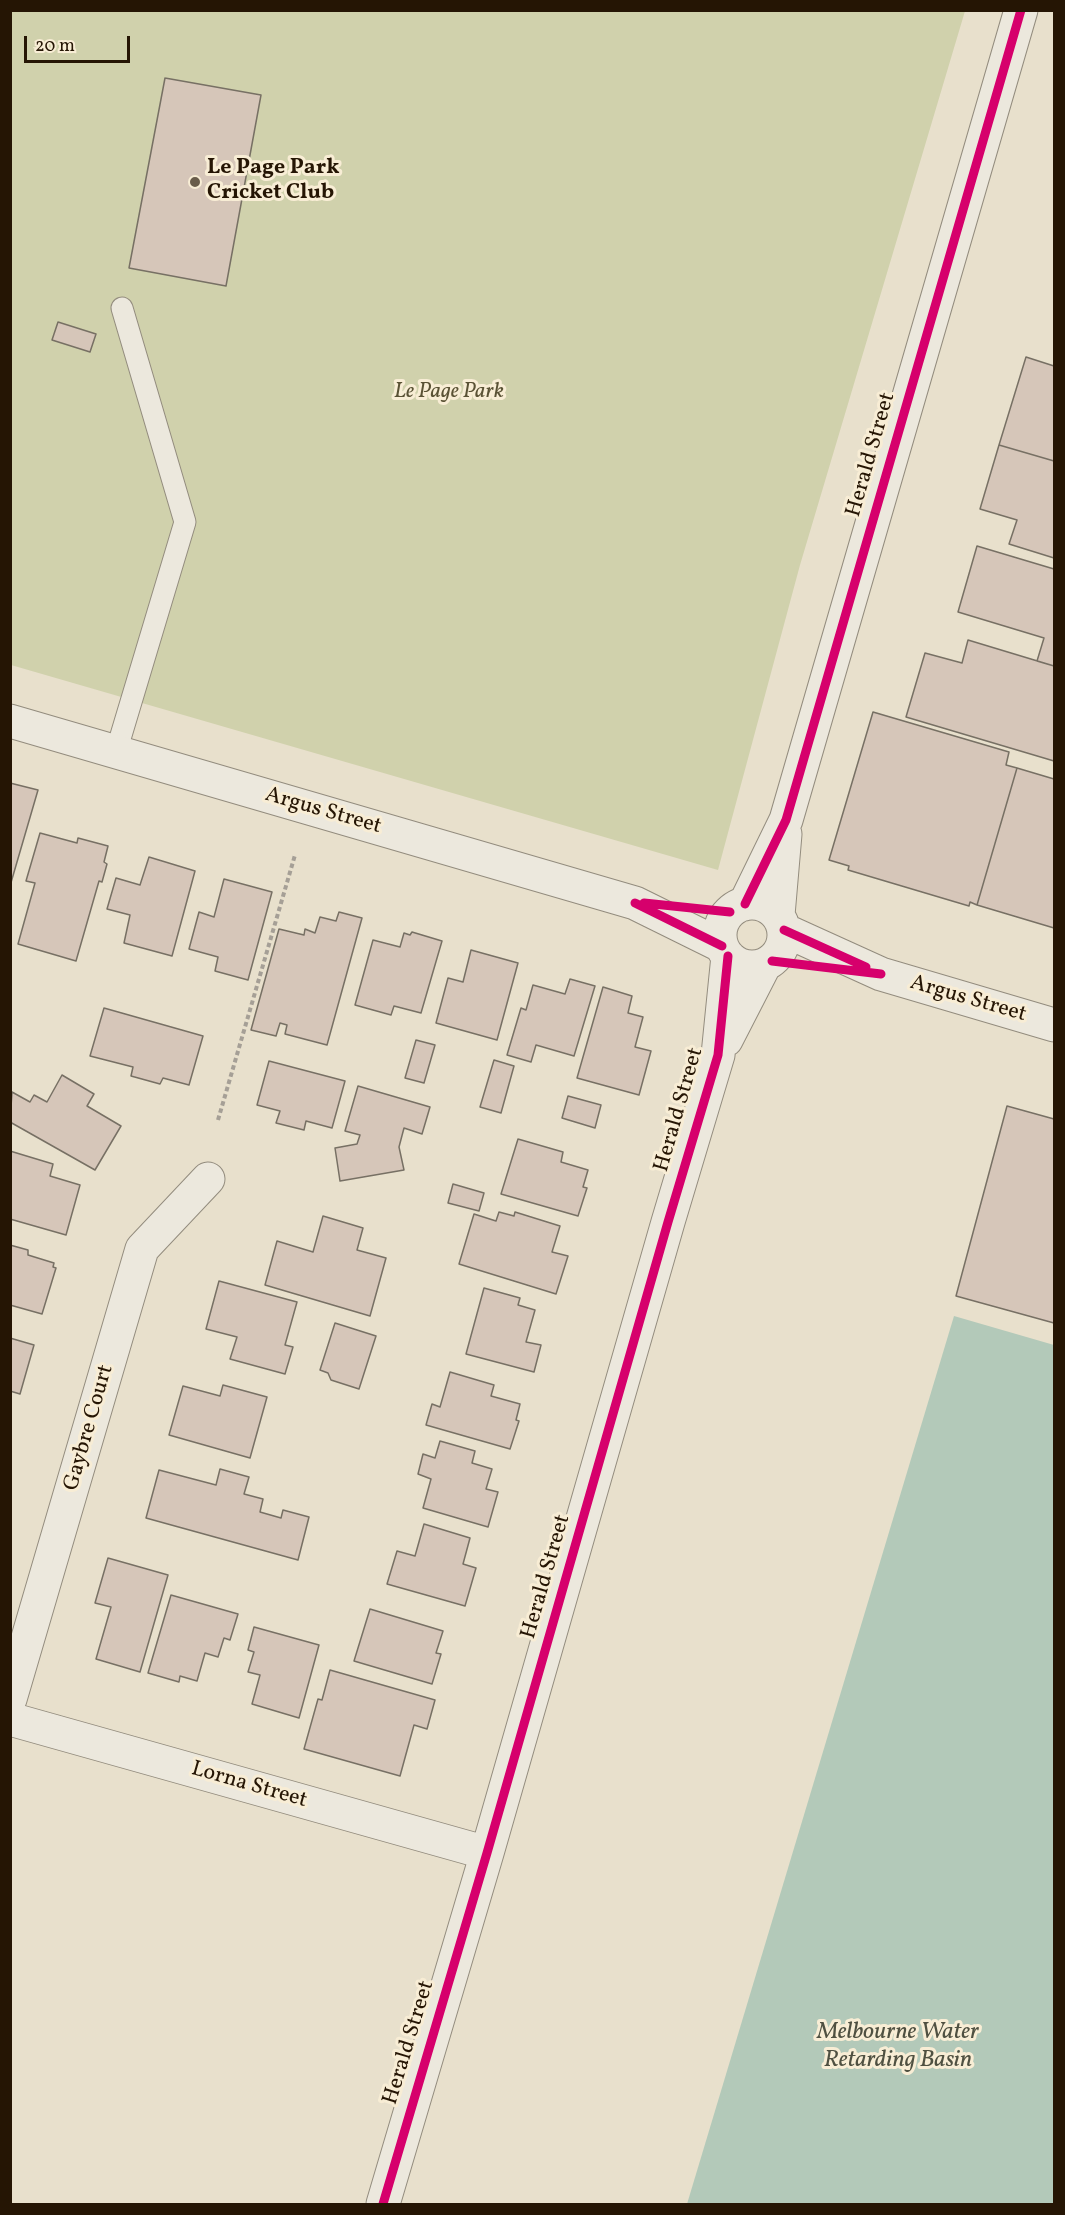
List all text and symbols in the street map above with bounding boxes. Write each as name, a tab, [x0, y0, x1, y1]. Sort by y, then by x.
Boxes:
scale bar	[27, 24, 134, 62]
text: 20 m	[35, 34, 75, 59]
place label: Le Page Park Cricket Club	[207, 156, 340, 208]
marker: Le Page Park Cricket Club	[188, 175, 202, 189]
park label: Le Page Park	[394, 380, 504, 406]
street label: Herald Street	[842, 390, 902, 520]
street label: Argus Street	[262, 783, 384, 841]
street label: Argus Street	[907, 971, 1029, 1029]
street label: Herald Street	[650, 1045, 710, 1175]
street label: Gaybre Court	[59, 1362, 121, 1494]
street label: Herald Street	[517, 1512, 577, 1642]
street label: Lorna Street	[188, 1757, 310, 1815]
street label: Herald Street	[379, 1978, 441, 2108]
water label: Melbourne Water Retarding Basin	[817, 2020, 979, 2076]

